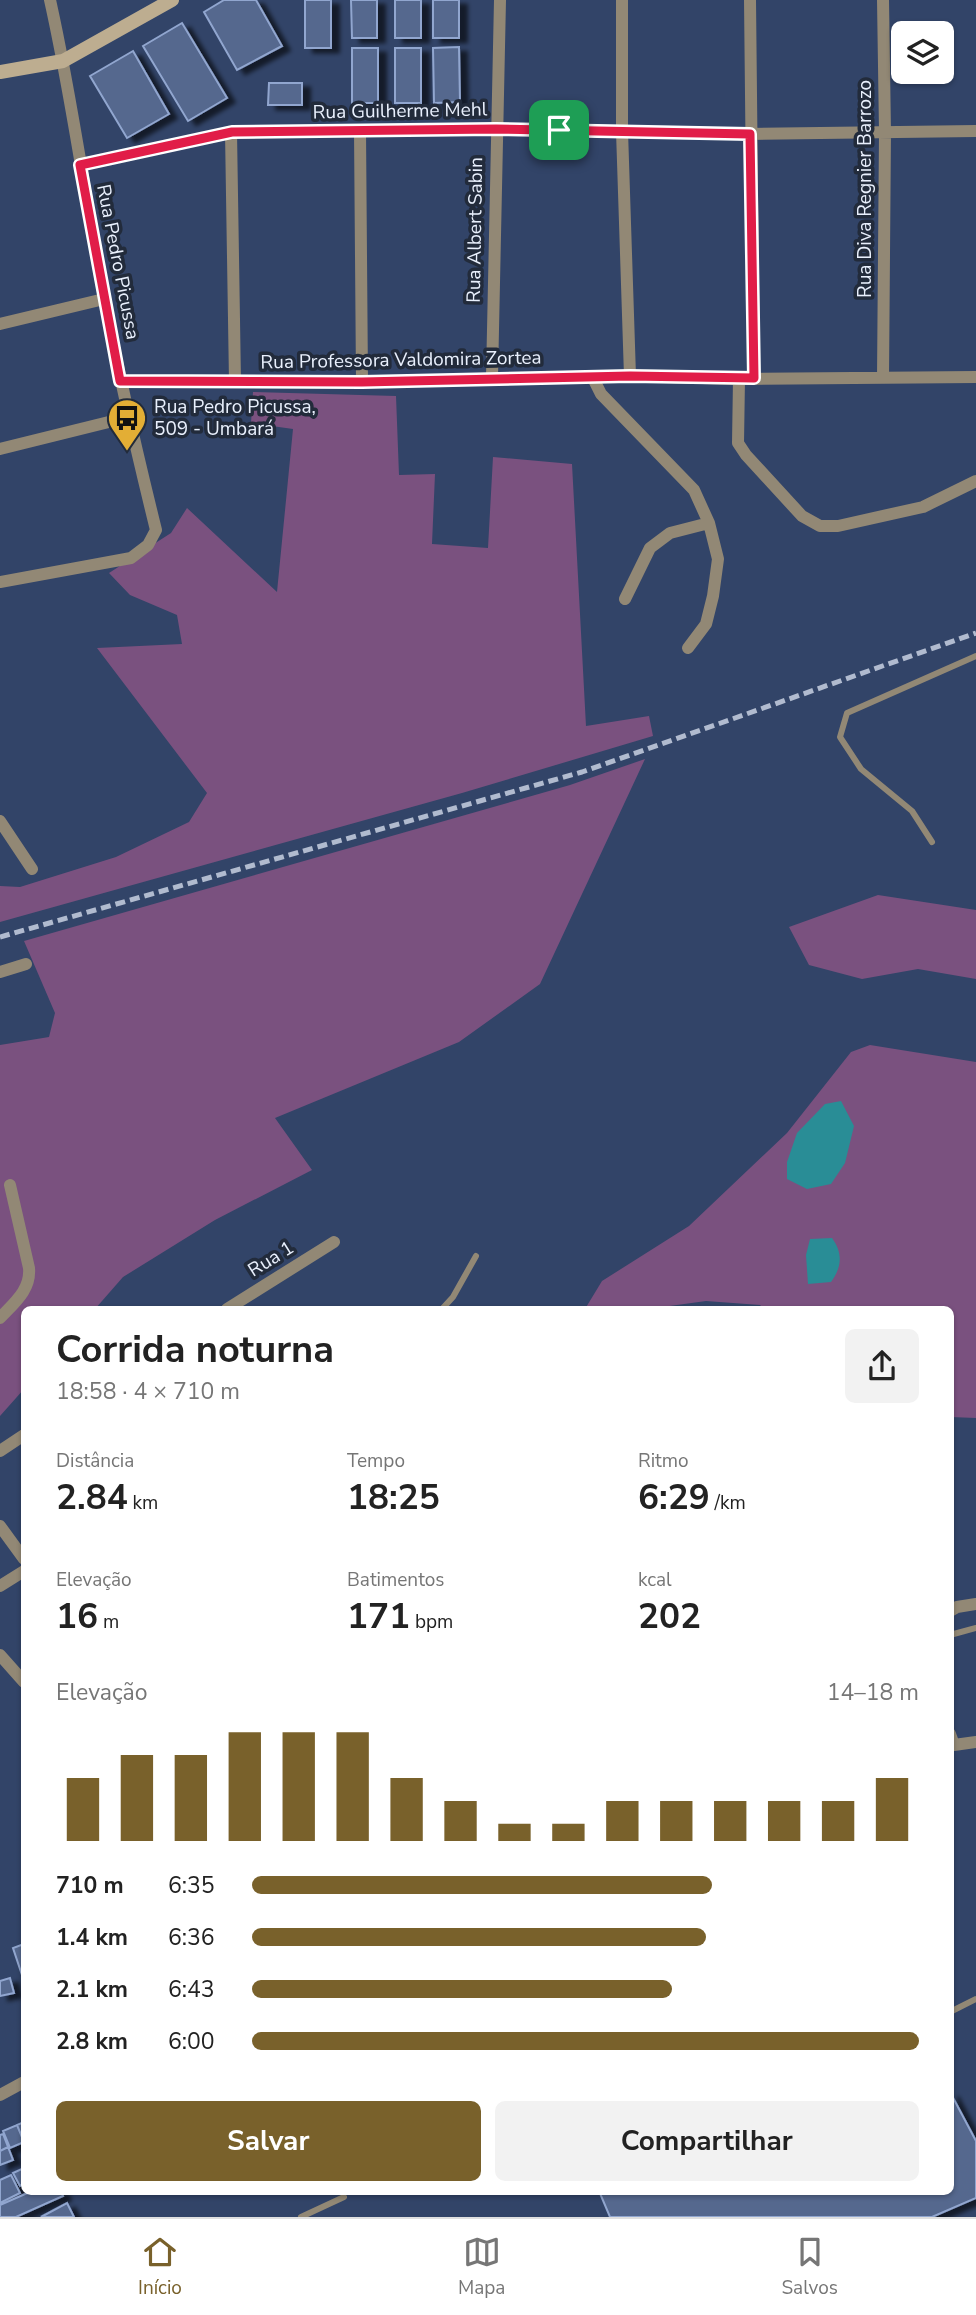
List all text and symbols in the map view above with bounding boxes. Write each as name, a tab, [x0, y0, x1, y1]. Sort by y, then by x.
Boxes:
map controls	[891, 21, 954, 84]
button: layers	[891, 21, 954, 84]
street label: Rua Diva Regnier Barrozo	[852, 80, 878, 298]
street label: Rua Guilherme Mehl	[313, 96, 488, 126]
pin	[529, 100, 589, 160]
icon: arrive	[540, 111, 578, 149]
street label: Rua Albert Sabin	[461, 157, 489, 303]
street label: Rua Pedro Picussa	[90, 182, 146, 342]
street label: Rua Professora Valdomira Zortea	[260, 345, 542, 375]
place label: Rua Pedro Picussa, 509 - Umbará	[154, 394, 316, 442]
bus stop icon: Rua Pedro Picussa, 509 - Umbará	[106, 397, 148, 452]
street label: Rua 1	[243, 1235, 299, 1283]
text: Corrida noturna	[56, 1324, 334, 1375]
button: share	[845, 1329, 919, 1403]
text: 18:58 · 4 × 710 m	[56, 1376, 240, 1407]
text: Distância	[56, 1448, 134, 1474]
text: Tempo	[347, 1448, 405, 1474]
text: Ritmo	[638, 1448, 689, 1474]
text: 2.84	[56, 1474, 128, 1521]
text: 18:25	[347, 1474, 440, 1521]
text: 6:29	[638, 1474, 710, 1521]
text: km	[128, 1490, 158, 1516]
text: /km	[710, 1490, 746, 1516]
text: Elevação	[56, 1567, 132, 1593]
text: Batimentos	[347, 1567, 444, 1593]
text: kcal	[638, 1567, 672, 1593]
text: 16	[56, 1593, 98, 1640]
text: 171	[347, 1593, 410, 1640]
text: 202	[638, 1593, 701, 1640]
text: m	[98, 1609, 119, 1635]
text: bpm	[410, 1609, 453, 1635]
text: Elevação	[56, 1677, 148, 1708]
text: 14–18 m	[827, 1677, 919, 1708]
text: 710 m	[56, 1870, 124, 1901]
text: 6:35	[168, 1870, 215, 1901]
text: 1.4 km	[56, 1922, 128, 1953]
text: 6:36	[168, 1922, 215, 1953]
text: 2.1 km	[56, 1974, 128, 2005]
text: 6:43	[168, 1974, 215, 2005]
text: 2.8 km	[56, 2026, 128, 2057]
text: 6:00	[168, 2026, 215, 2057]
button: Salvar	[56, 2101, 481, 2181]
button: Compartilhar	[495, 2101, 919, 2181]
tab: Início	[138, 2233, 182, 2301]
tab: Mapa	[458, 2233, 505, 2301]
tab: Salvos	[781, 2233, 838, 2301]

